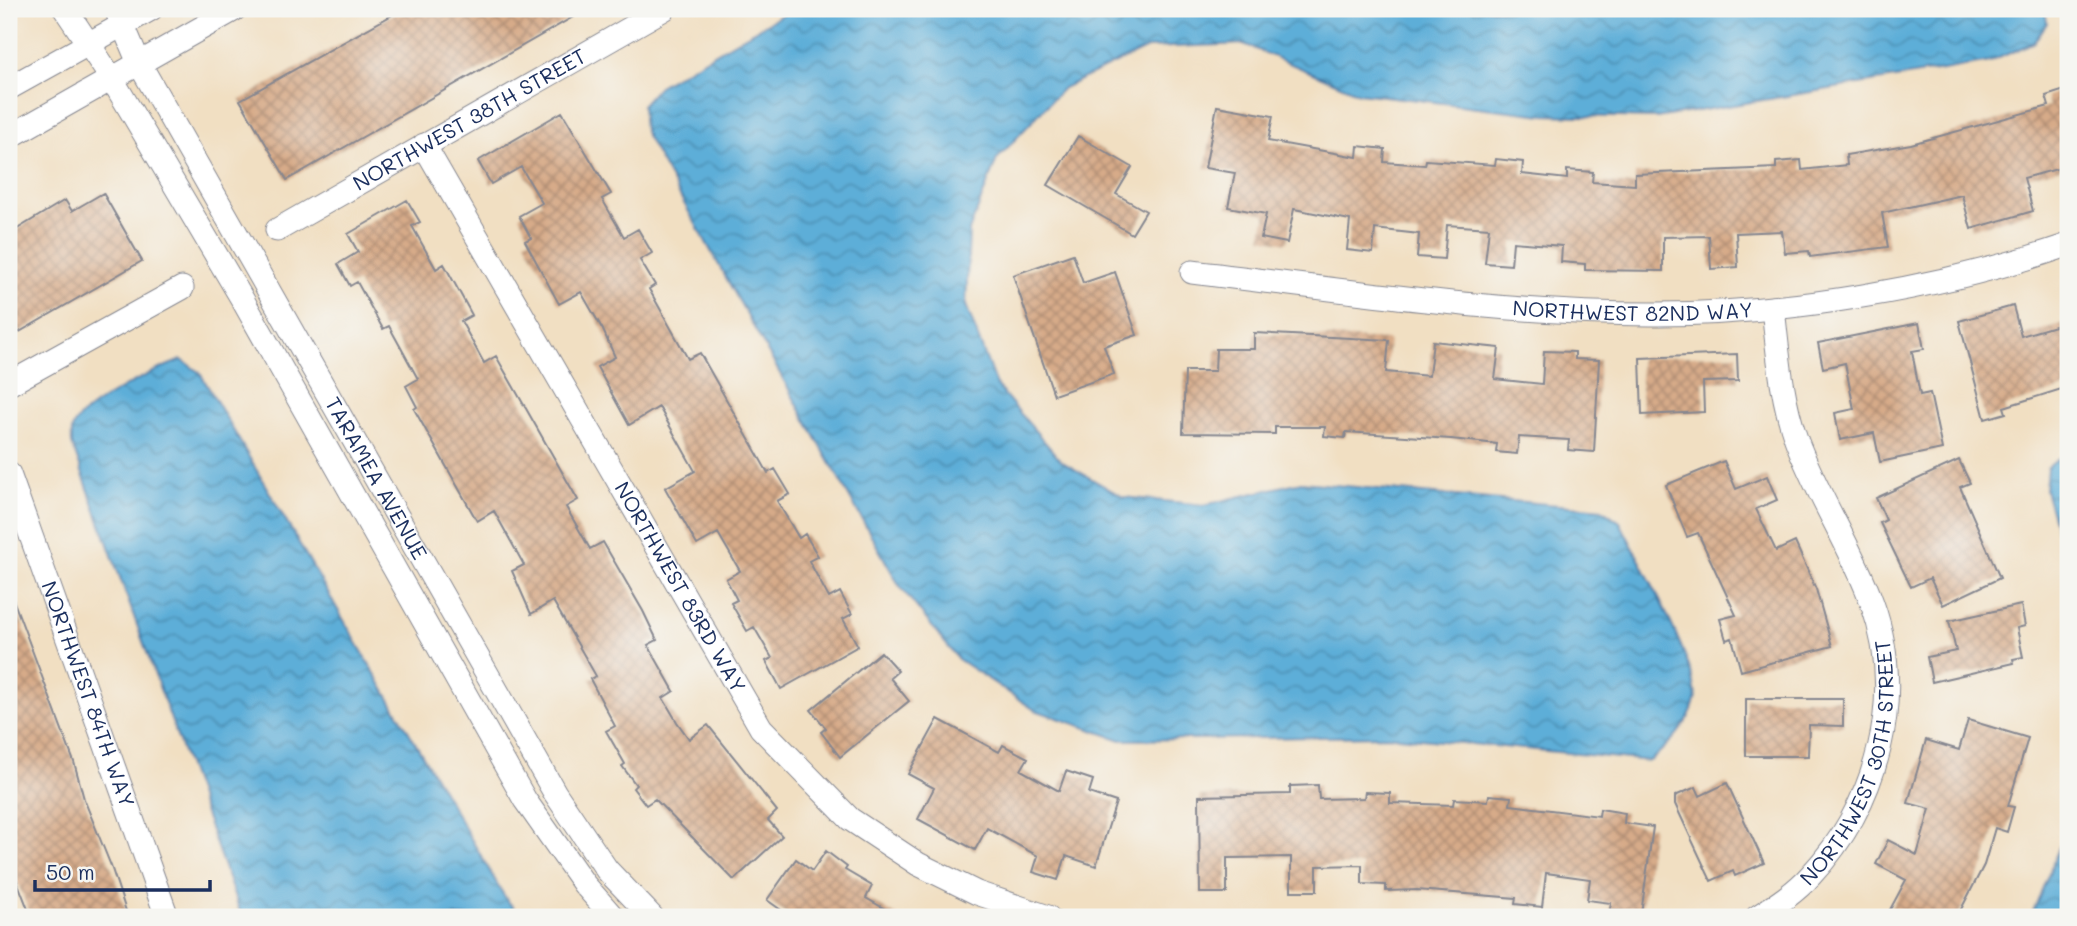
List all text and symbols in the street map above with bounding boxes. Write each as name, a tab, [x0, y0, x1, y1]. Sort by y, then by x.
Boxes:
street label: NORTHWEST 38TH STREET	[348, 41, 590, 196]
street label: NORTHWEST 82ND WAY	[1512, 293, 1754, 326]
street label: TARAMEA AVENUE	[320, 392, 434, 564]
street label: NORTHWEST 83RD WAY	[609, 476, 753, 697]
street label: NORTHWEST 84TH WAY	[36, 577, 142, 811]
street label: NORTHWEST 30TH STREET	[1793, 638, 1899, 890]
scale bar	[35, 849, 210, 893]
text: 50 m	[46, 858, 95, 885]

